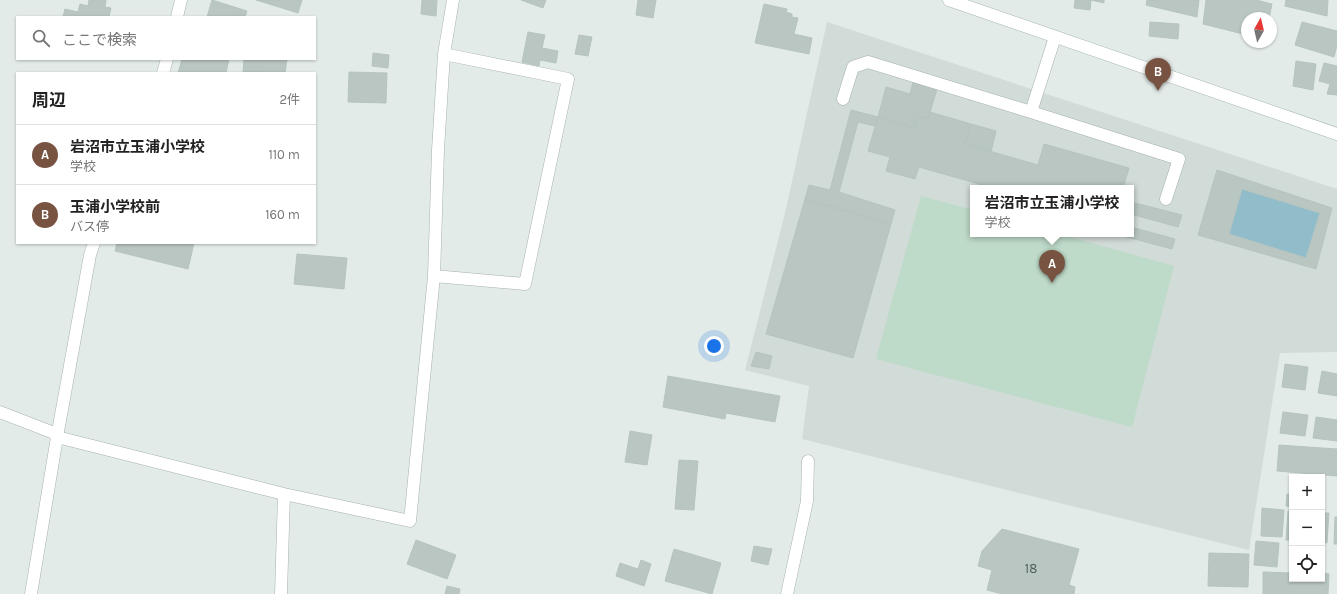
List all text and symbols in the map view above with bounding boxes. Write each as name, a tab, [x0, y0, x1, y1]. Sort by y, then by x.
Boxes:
north arrow	[1241, 12, 1277, 48]
search box	[16, 16, 316, 60]
icon: search	[30, 27, 52, 49]
text: ここで検索	[62, 31, 137, 49]
pin: B	[1145, 58, 1171, 91]
text: 周辺	[32, 90, 66, 110]
text: 2件	[279, 92, 300, 107]
text: 岩沼市立玉浦小学校	[70, 138, 205, 156]
text: A	[41, 147, 49, 162]
text: 110 m	[268, 147, 300, 162]
text: 学校	[70, 159, 96, 174]
popup	[970, 185, 1134, 237]
text: 岩沼市立玉浦小学校	[984, 194, 1120, 212]
text: 玉浦小学校前	[70, 198, 160, 216]
text: B	[41, 207, 49, 222]
text: 160 m	[265, 207, 300, 222]
text: 学校	[984, 215, 1011, 230]
text: バス停	[70, 219, 109, 234]
pin: A	[1039, 250, 1065, 283]
your location	[704, 336, 724, 356]
map controls	[1289, 474, 1325, 582]
button: +	[1289, 474, 1325, 510]
button: −	[1289, 510, 1325, 546]
button: locate	[1289, 546, 1325, 582]
house number: 18	[1025, 561, 1037, 576]

